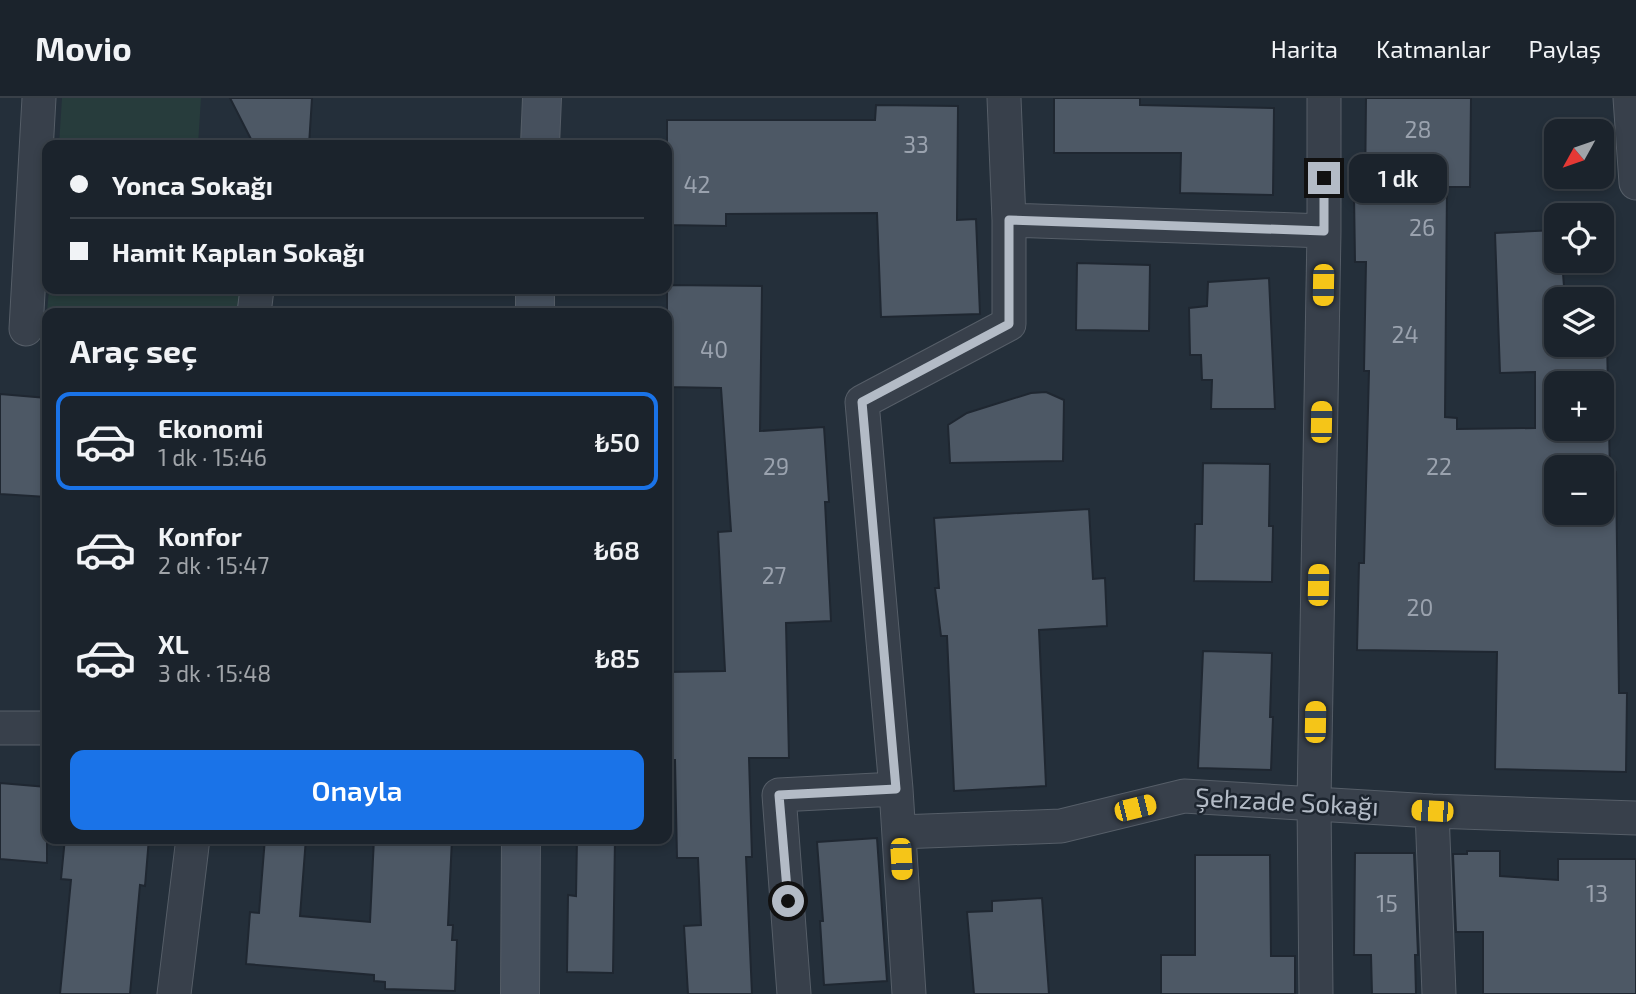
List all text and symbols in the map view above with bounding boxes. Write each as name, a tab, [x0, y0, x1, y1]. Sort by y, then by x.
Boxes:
text: Movio	[35, 28, 132, 68]
text: Harita	[1271, 34, 1338, 63]
text: Katmanlar	[1376, 34, 1491, 63]
text: Paylaş	[1529, 34, 1601, 63]
house number: 28	[1405, 115, 1431, 143]
north arrow	[1544, 119, 1614, 189]
map controls	[1544, 119, 1614, 525]
house number: 33	[903, 130, 929, 158]
callout: 1 dk	[1348, 154, 1446, 202]
route end	[1308, 162, 1340, 194]
text: 1 dk	[1378, 164, 1418, 192]
text: Yonca Sokağı	[112, 169, 273, 200]
house number: 42	[683, 170, 711, 198]
button: locate	[1544, 203, 1614, 273]
house number: 26	[1409, 213, 1435, 241]
text: Hamit Kaplan Sokağı	[112, 236, 365, 267]
car	[1313, 264, 1334, 306]
button: layers	[1544, 287, 1614, 357]
house number: 24	[1391, 320, 1419, 348]
text: Araç seç	[70, 331, 197, 369]
house number: 40	[700, 335, 728, 363]
button: +	[1544, 371, 1614, 441]
car	[1311, 401, 1332, 443]
icon: car	[74, 410, 137, 473]
text: Ekonomi	[158, 412, 264, 443]
text: ₺50	[595, 426, 640, 457]
text: 1 dk · 15:46	[158, 443, 267, 471]
house number: 29	[763, 452, 789, 480]
house number: 22	[1426, 452, 1452, 480]
button: −	[1544, 455, 1614, 525]
icon: car	[74, 518, 137, 581]
text: Konfor	[158, 520, 242, 551]
text: ₺68	[594, 534, 640, 565]
text: 2 dk · 15:47	[158, 551, 269, 579]
house number: 27	[762, 561, 787, 589]
car	[1308, 564, 1329, 606]
house number: 20	[1407, 593, 1433, 621]
icon: car	[74, 626, 137, 689]
text: XL	[158, 628, 189, 659]
text: ₺85	[595, 642, 640, 673]
text: 3 dk · 15:48	[158, 659, 271, 687]
car	[1305, 701, 1326, 743]
button: Onayla	[70, 750, 644, 830]
street label: Şehzade Sokağı	[1194, 780, 1380, 823]
car	[1113, 793, 1158, 823]
car	[1411, 799, 1454, 823]
car	[890, 837, 913, 881]
house number: 13	[1586, 879, 1608, 907]
route start	[772, 885, 804, 917]
house number: 15	[1376, 889, 1398, 917]

